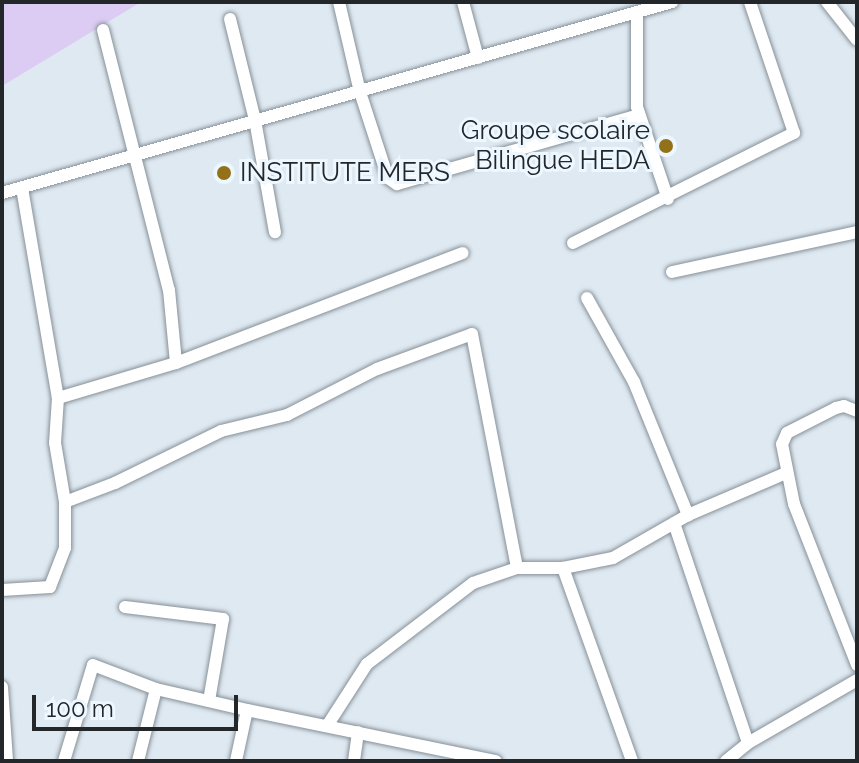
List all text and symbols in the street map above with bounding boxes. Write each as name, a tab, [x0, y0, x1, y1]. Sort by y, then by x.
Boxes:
place label: Groupe scolaire Bilingue HEDA	[461, 115, 650, 176]
marker: Groupe scolaire Bilingue HEDA	[657, 137, 675, 155]
place label: INSTITUTE MERS	[240, 157, 450, 189]
marker: INSTITUTE MERS	[215, 164, 233, 182]
scale bar	[36, 679, 242, 729]
text: 100 m	[46, 694, 114, 723]

